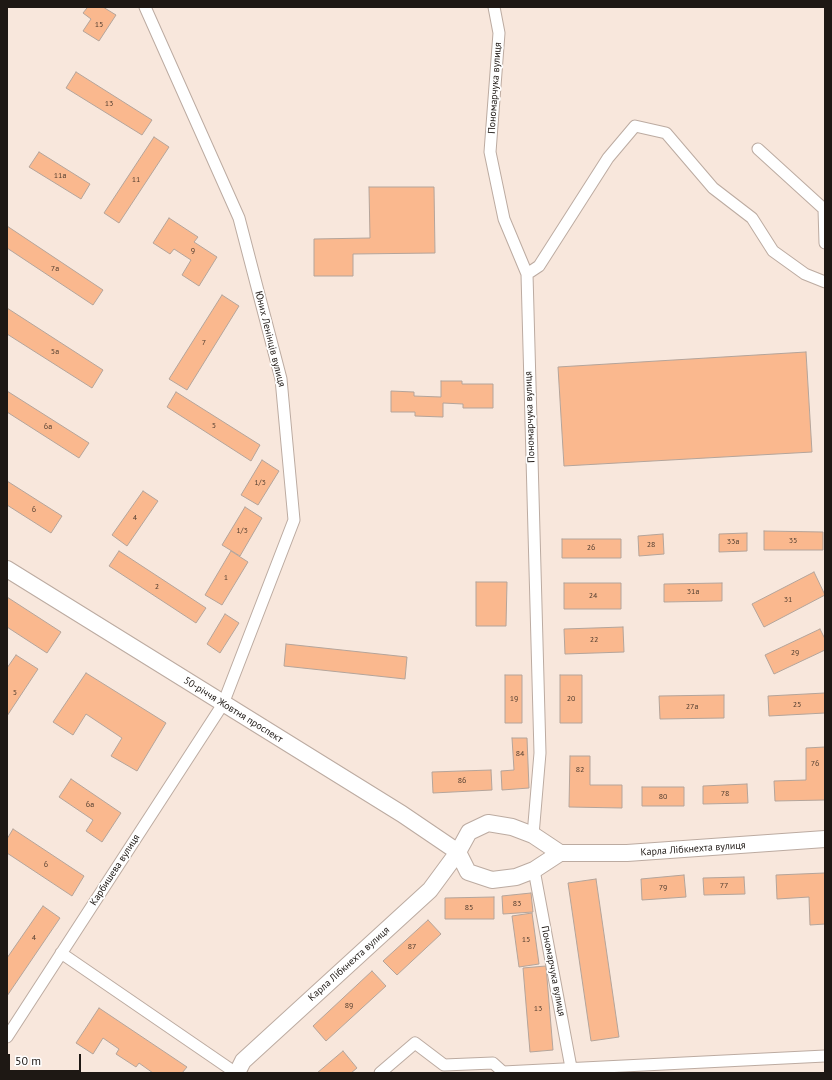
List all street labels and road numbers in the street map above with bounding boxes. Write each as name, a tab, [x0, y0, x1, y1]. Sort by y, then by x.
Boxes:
street label: Пономарчука вулиця	[486, 42, 504, 134]
street label: Юних Ленінців вулиця	[252, 290, 288, 388]
street label: Пономарчука вулиця	[522, 371, 538, 463]
street label: 50-річчя Жовтня проспект	[181, 675, 285, 745]
street label: Карбишева вулиця	[87, 832, 143, 908]
street label: Карла Лібкнехта вулиця	[640, 839, 746, 859]
street label: Карла Лібкнехта вулиця	[306, 924, 392, 1004]
street label: Пономарчука вулиця	[538, 925, 568, 1017]

